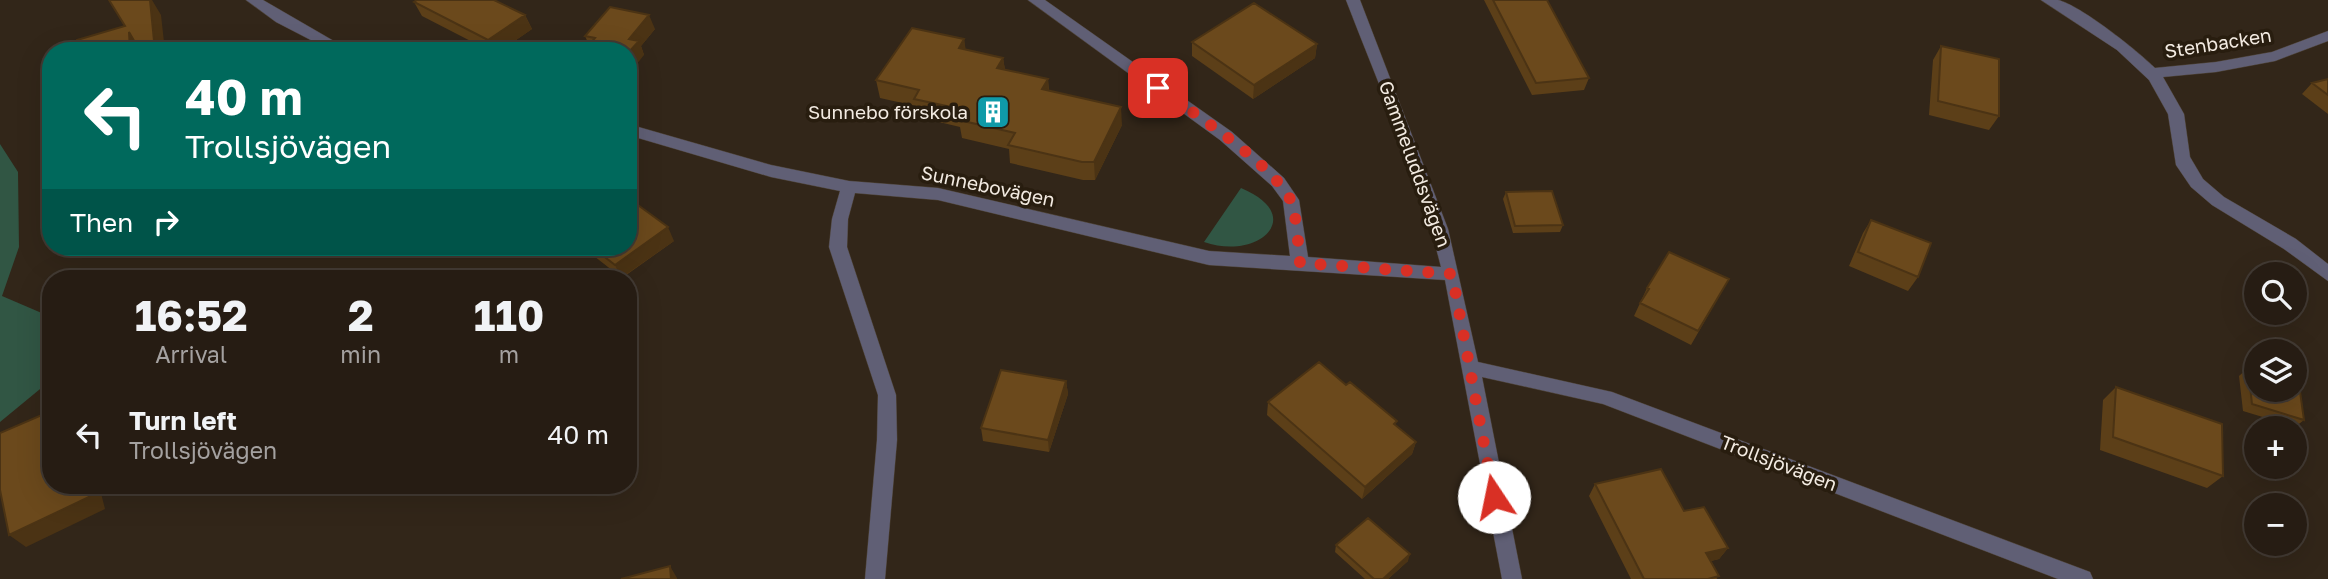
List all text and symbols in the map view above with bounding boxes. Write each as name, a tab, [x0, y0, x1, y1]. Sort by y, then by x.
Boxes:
street label: Stenbacken	[2163, 23, 2273, 62]
pin	[1128, 58, 1188, 118]
text: 40 m	[185, 67, 303, 126]
icon: arrive	[1139, 69, 1177, 107]
icon: left	[70, 70, 161, 161]
street label: Gammeluddsvägen	[1375, 78, 1456, 250]
building icon: Sunnebo förskola	[974, 93, 1012, 131]
place label: Sunnebo förskola	[808, 100, 968, 123]
text: Trollsjövägen	[185, 127, 391, 165]
street label: Sunnebovägen	[919, 160, 1057, 211]
icon: right	[147, 203, 185, 241]
text: Then	[70, 207, 133, 238]
map controls	[2244, 262, 2307, 556]
button: search	[2244, 262, 2307, 325]
text: 16:52	[135, 290, 248, 340]
text: 2	[348, 290, 374, 340]
text: 110	[474, 290, 544, 340]
button: layers	[2244, 339, 2307, 402]
text: Arrival	[155, 340, 227, 368]
text: min	[340, 340, 381, 368]
text: m	[499, 340, 519, 368]
text: Turn left	[129, 405, 237, 436]
icon: left	[70, 416, 108, 454]
button: +	[2244, 416, 2307, 479]
text: 40 m	[548, 419, 609, 450]
street label: Trollsjövägen	[1718, 430, 1840, 495]
text: Trollsjövägen	[129, 436, 277, 464]
position arrow	[1457, 460, 1531, 534]
button: −	[2244, 493, 2307, 556]

